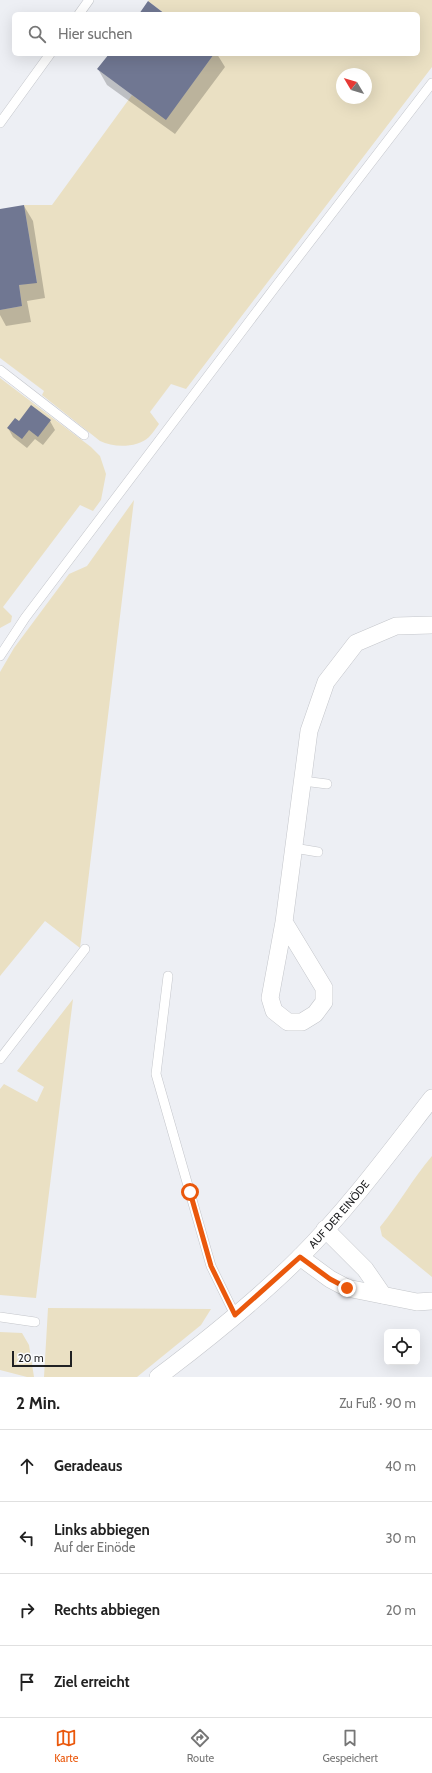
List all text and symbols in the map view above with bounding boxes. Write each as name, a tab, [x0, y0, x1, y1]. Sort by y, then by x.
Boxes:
search box	[12, 12, 420, 56]
icon: search	[26, 23, 48, 45]
text: Hier suchen	[58, 25, 133, 43]
north arrow	[336, 68, 372, 104]
street label: AUF DER EINÖDE	[306, 1177, 372, 1251]
route start	[181, 1183, 199, 1201]
route end	[338, 1279, 356, 1297]
map controls	[384, 1329, 420, 1365]
button: locate	[384, 1329, 420, 1365]
scale bar	[12, 1349, 72, 1368]
text: 20 m	[18, 1351, 44, 1365]
text: 2 Min.	[16, 1393, 60, 1413]
text: Zu Fuß · 90 m	[339, 1395, 416, 1411]
icon: ahead	[16, 1455, 38, 1477]
text: Geradeaus	[54, 1457, 122, 1475]
text: 40 m	[385, 1458, 416, 1474]
text: Links abbiegen	[54, 1521, 150, 1539]
icon: left	[16, 1527, 38, 1549]
text: 30 m	[386, 1530, 416, 1546]
text: Auf der Einöde	[54, 1539, 135, 1555]
icon: right	[16, 1599, 38, 1621]
text: Rechts abbiegen	[54, 1601, 160, 1619]
text: 20 m	[386, 1602, 416, 1618]
icon: arrive	[16, 1671, 38, 1693]
text: Ziel erreicht	[54, 1673, 130, 1691]
tab: Karte	[54, 1727, 78, 1765]
tab: Route	[187, 1727, 214, 1765]
tab: Gespeichert	[322, 1727, 378, 1765]

